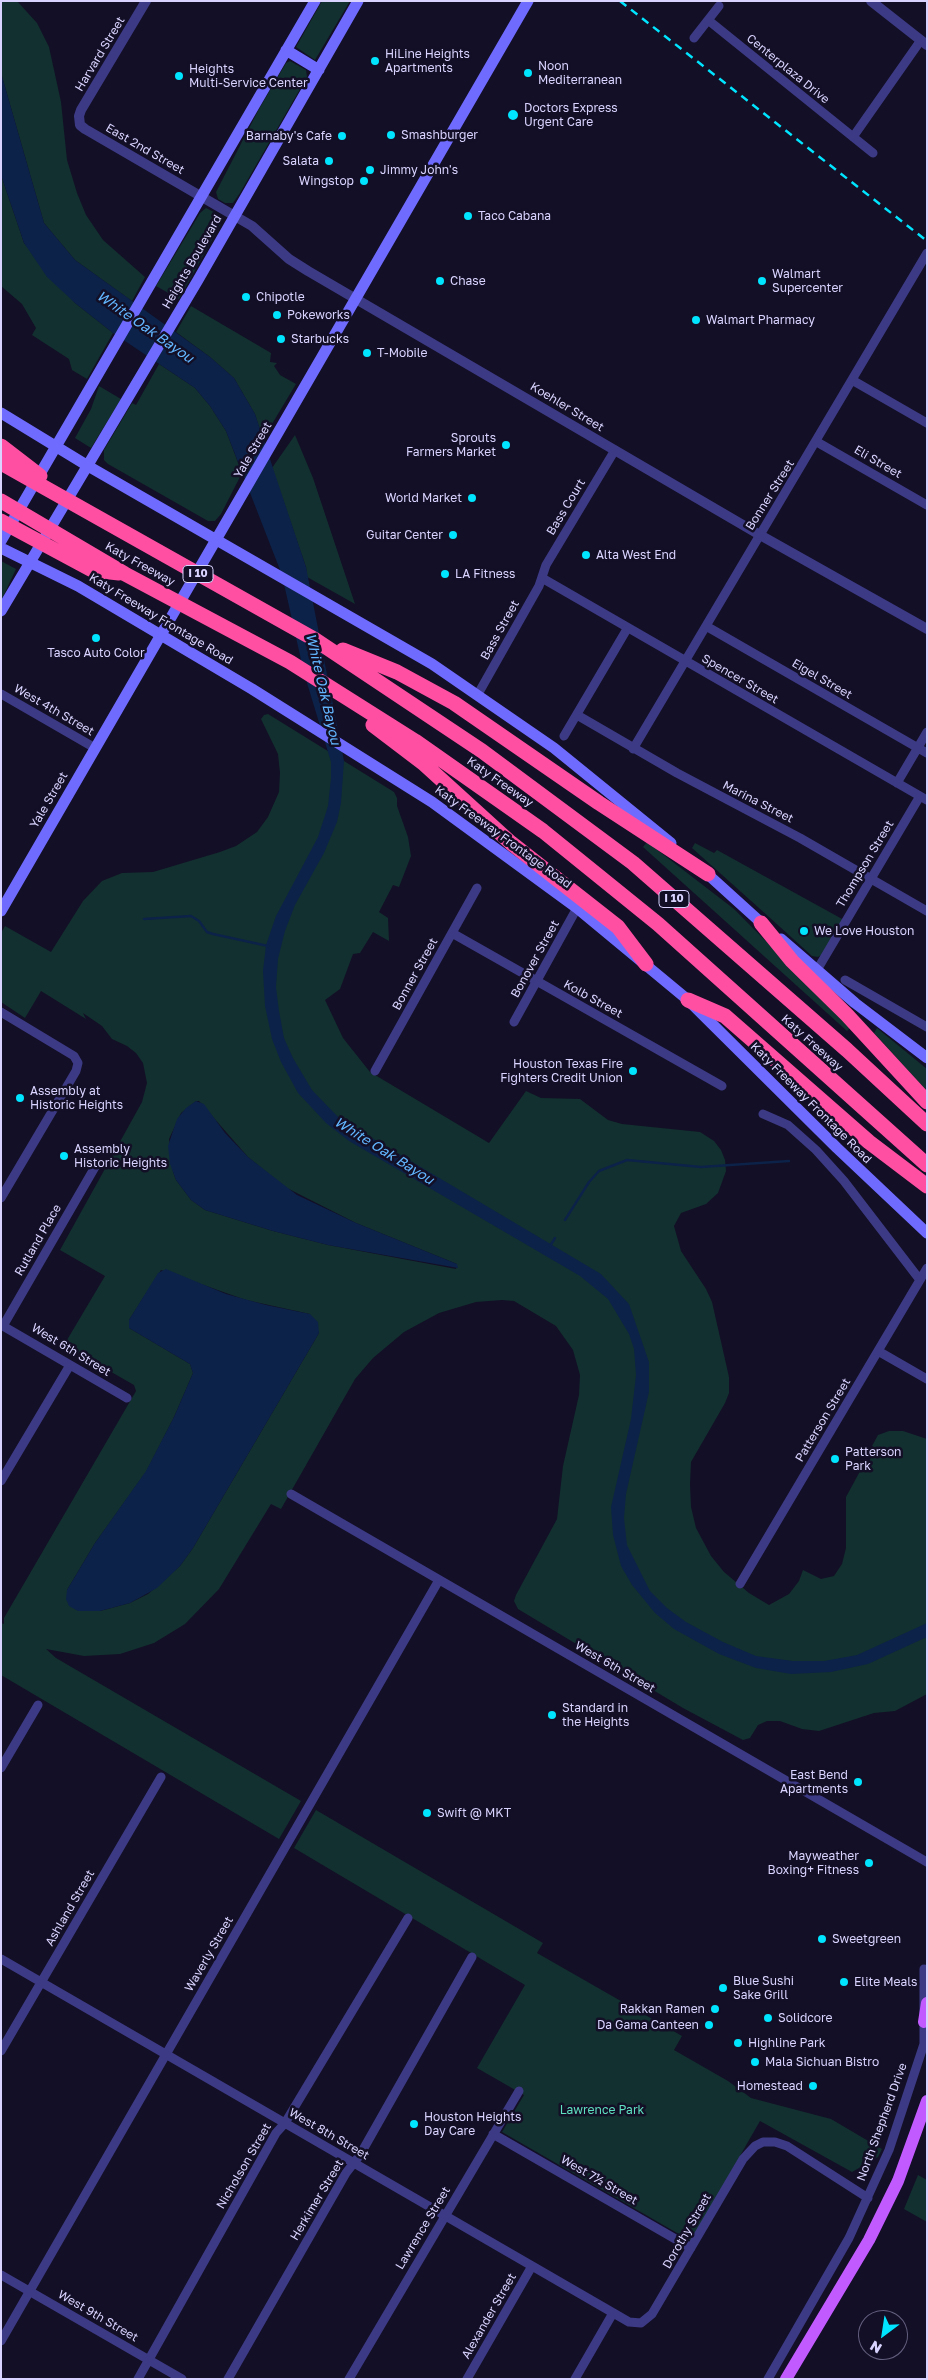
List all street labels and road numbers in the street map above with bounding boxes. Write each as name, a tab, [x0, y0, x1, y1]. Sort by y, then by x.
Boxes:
street label: Harvard Street	[72, 14, 128, 94]
street label: Centerplaza Drive	[744, 31, 832, 107]
street label: East 2nd Street	[103, 121, 187, 177]
street label: Heights Boulevard	[159, 212, 225, 312]
street label: Koehler Street	[528, 379, 606, 435]
street label: Yale Street	[231, 419, 275, 481]
street label: Eli Street	[851, 443, 905, 481]
street label: Bonner Street	[743, 457, 797, 533]
street label: Bass Court	[544, 476, 588, 538]
street label: Katy Freeway	[102, 539, 178, 589]
road number: I 10	[183, 566, 213, 582]
street label: Katy Freeway Frontage Road	[86, 570, 236, 668]
street label: Bass Street	[478, 598, 522, 662]
street label: Spencer Street	[699, 651, 781, 707]
street label: Eigel Street	[789, 656, 855, 702]
street label: West 4th Street	[11, 681, 97, 739]
street label: Katy Freeway	[464, 754, 536, 810]
street label: Yale Street	[27, 769, 71, 831]
street label: Marina Street	[720, 778, 796, 826]
street label: Katy Freeway Frontage Road	[432, 783, 574, 891]
street label: Thompson Street	[833, 818, 897, 910]
road number: I 10	[659, 891, 689, 908]
street label: Bonover Street	[508, 918, 562, 1000]
street label: Bonner Street	[389, 935, 441, 1013]
street label: Kolb Street	[561, 977, 625, 1021]
street label: Katy Freeway	[778, 1012, 846, 1074]
street label: Katy Freeway Frontage Road	[747, 1039, 875, 1167]
street label: Rutland Place	[12, 1202, 64, 1278]
street label: West 6th Street	[29, 1321, 113, 1379]
street label: Patterson Street	[792, 1376, 854, 1464]
street label: West 6th Street	[572, 1638, 658, 1696]
street label: Ashland Street	[42, 1867, 98, 1949]
street label: Waverly Street	[182, 1914, 236, 1994]
street label: North Shepherd Drive	[854, 2061, 910, 2183]
street label: West 8th Street	[286, 2105, 372, 2163]
street label: Nicholson Street	[214, 2121, 274, 2211]
street label: West 7½ Street	[558, 2152, 640, 2208]
street label: Herkimer Street	[287, 2157, 347, 2243]
street label: Lawrence Street	[393, 2184, 453, 2272]
street label: Dorothy Street	[660, 2191, 714, 2271]
street label: Alexander Street	[459, 2271, 519, 2361]
street label: West 9th Street	[55, 2287, 141, 2345]

